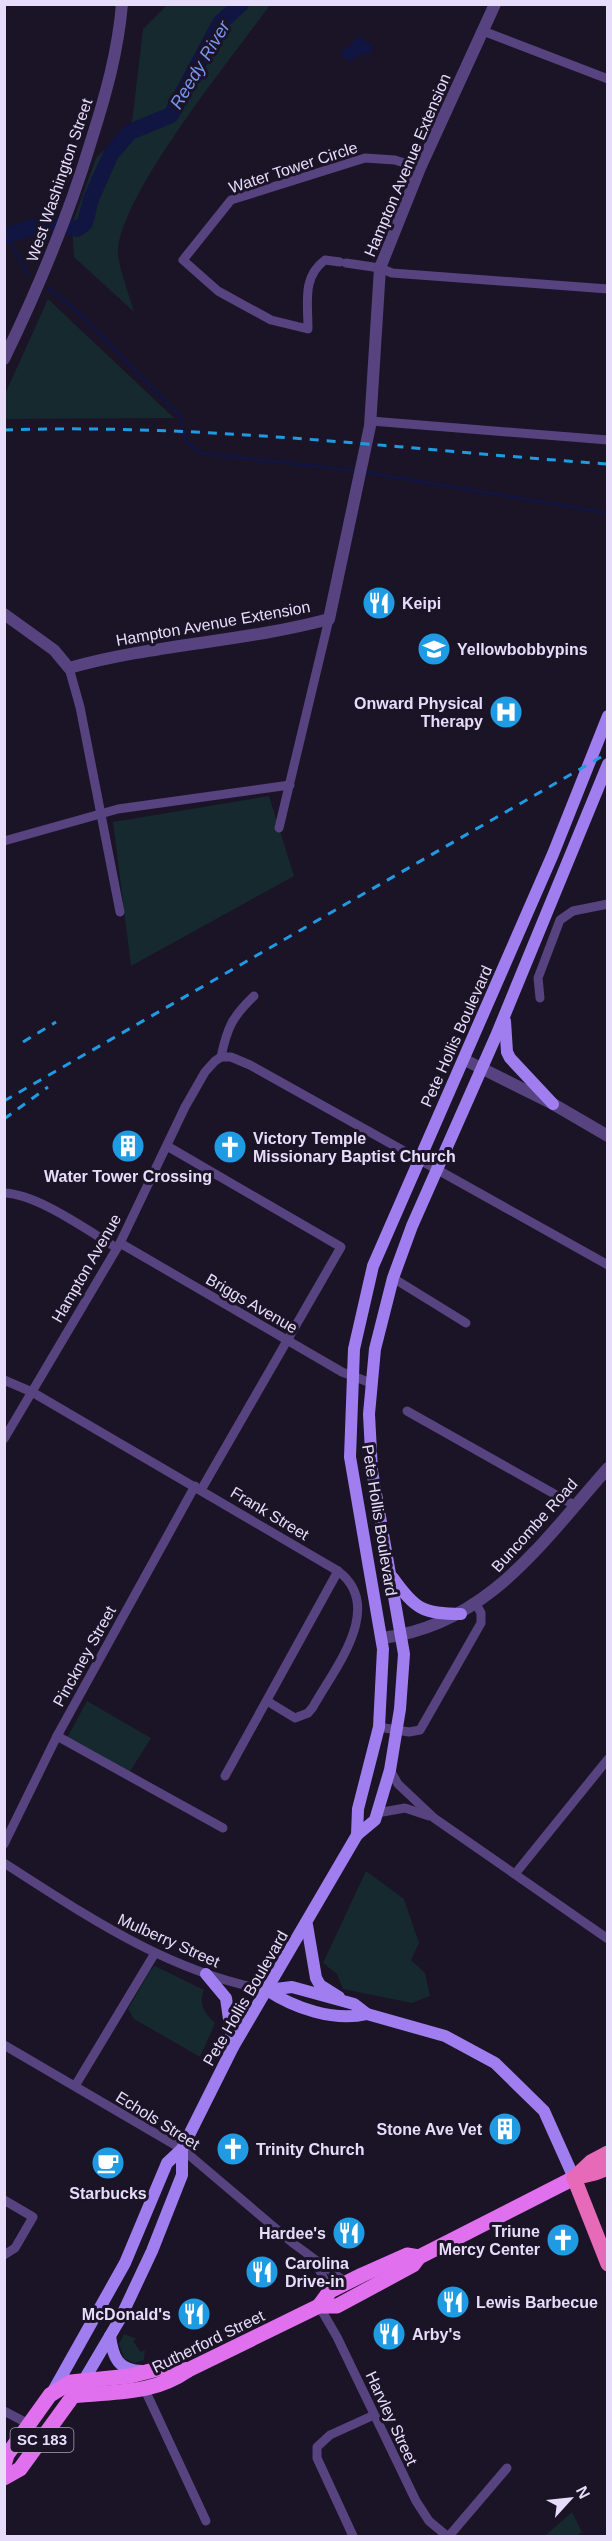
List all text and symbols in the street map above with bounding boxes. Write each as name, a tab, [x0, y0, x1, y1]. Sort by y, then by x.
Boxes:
water label: Reedy River	[166, 17, 235, 113]
street label: Hampton Avenue Extension	[361, 71, 454, 259]
street label: West Washington Street	[23, 96, 96, 264]
street label: Water Tower Circle	[227, 139, 360, 196]
restaurant icon: Keipi	[361, 585, 397, 621]
place label: Keipi	[402, 595, 441, 612]
street label: Hampton Avenue Extension	[115, 598, 312, 649]
school or university icon: Yellowbobbypins	[416, 631, 452, 667]
place label: Yellowbobbypins	[457, 641, 588, 658]
hospital icon: Onward Physical Therapy	[488, 694, 524, 730]
place label: Onward Physical Therapy	[354, 695, 483, 730]
street label: Pete Hollis Boulevard	[418, 963, 495, 1110]
building icon: Water Tower Crossing	[110, 1128, 146, 1164]
church icon: Victory Temple Missionary Baptist Church	[212, 1129, 248, 1165]
place label: Victory Temple Missionary Baptist Church	[253, 1130, 456, 1165]
place label: Water Tower Crossing	[44, 1168, 212, 1185]
street label: Hampton Avenue	[48, 1211, 124, 1326]
street label: Briggs Avenue	[203, 1270, 301, 1337]
street label: Pete Hollis Boulevard	[359, 1443, 400, 1597]
street label: Buncombe Road	[488, 1475, 581, 1575]
street label: Frank Street	[228, 1483, 312, 1544]
street label: Pinckney Street	[50, 1603, 119, 1709]
street label: Mulberry Street	[115, 1910, 223, 1971]
street label: Pete Hollis Boulevard	[200, 1928, 291, 2069]
street label: Echols Street	[113, 2088, 203, 2153]
building icon: Stone Ave Vet	[487, 2111, 523, 2147]
place label: Stone Ave Vet	[376, 2121, 483, 2138]
church icon: Trinity Church	[215, 2131, 251, 2167]
place label: Trinity Church	[256, 2141, 364, 2158]
cafe icon: Starbucks	[90, 2145, 126, 2181]
place label: Starbucks	[69, 2185, 147, 2202]
restaurant icon: Hardee's	[331, 2215, 367, 2251]
church icon: Triune Mercy Center	[545, 2222, 581, 2258]
place label: Triune Mercy Center	[439, 2223, 540, 2258]
place label: Hardee's	[259, 2225, 326, 2242]
restaurant icon: Carolina Drive-in	[244, 2254, 280, 2290]
place label: Carolina Drive-in	[285, 2255, 349, 2290]
restaurant icon: Lewis Barbecue	[435, 2284, 471, 2320]
place label: Lewis Barbecue	[476, 2294, 598, 2311]
restaurant icon: McDonald's	[176, 2296, 212, 2332]
place label: McDonald's	[82, 2306, 171, 2323]
street label: Rutherford Street	[149, 2307, 268, 2376]
restaurant icon: Arby's	[371, 2316, 407, 2352]
place label: Arby's	[412, 2326, 461, 2343]
street label: Harvley Street	[362, 2369, 421, 2468]
road number: SC 183	[10, 2428, 74, 2452]
north arrow	[540, 2469, 600, 2529]
text: N	[573, 2483, 593, 2501]

